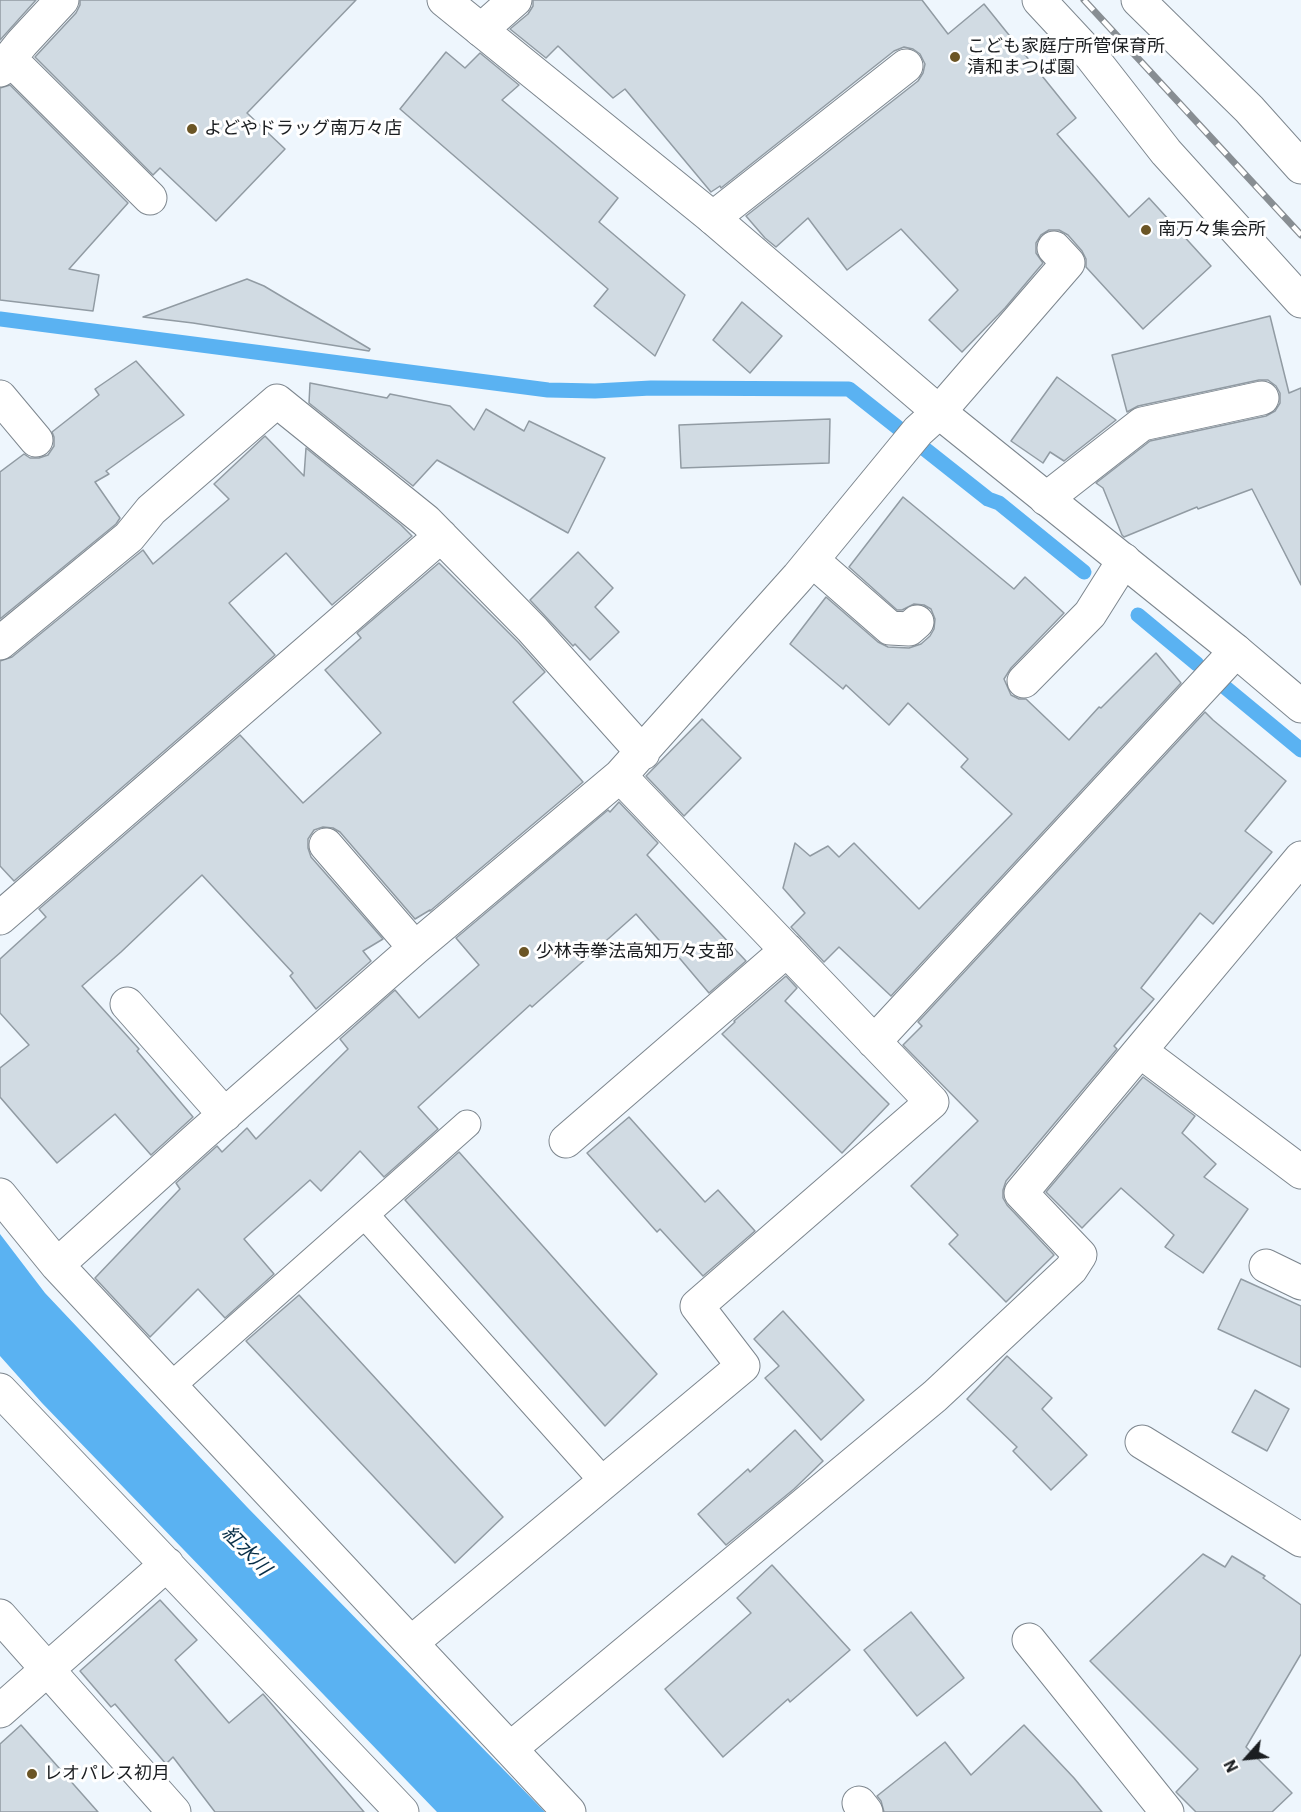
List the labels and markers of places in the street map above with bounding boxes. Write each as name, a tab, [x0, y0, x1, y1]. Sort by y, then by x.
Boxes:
place label: こども家庭庁所管保育所 清和まつば園	[967, 36, 1165, 78]
marker: こども家庭庁所管保育所 清和まつば園	[948, 50, 962, 64]
place label: よどやドラッグ南万々店	[204, 118, 402, 140]
marker: よどやドラッグ南万々店	[185, 122, 199, 136]
place label: 南万々集会所	[1158, 219, 1266, 241]
marker: 南万々集会所	[1139, 223, 1153, 237]
place label: 少林寺拳法高知万々支部	[536, 941, 734, 963]
marker: 少林寺拳法高知万々支部	[517, 945, 531, 959]
place label: レオパレス初月	[44, 1763, 170, 1785]
marker: レオパレス初月	[25, 1767, 39, 1781]

